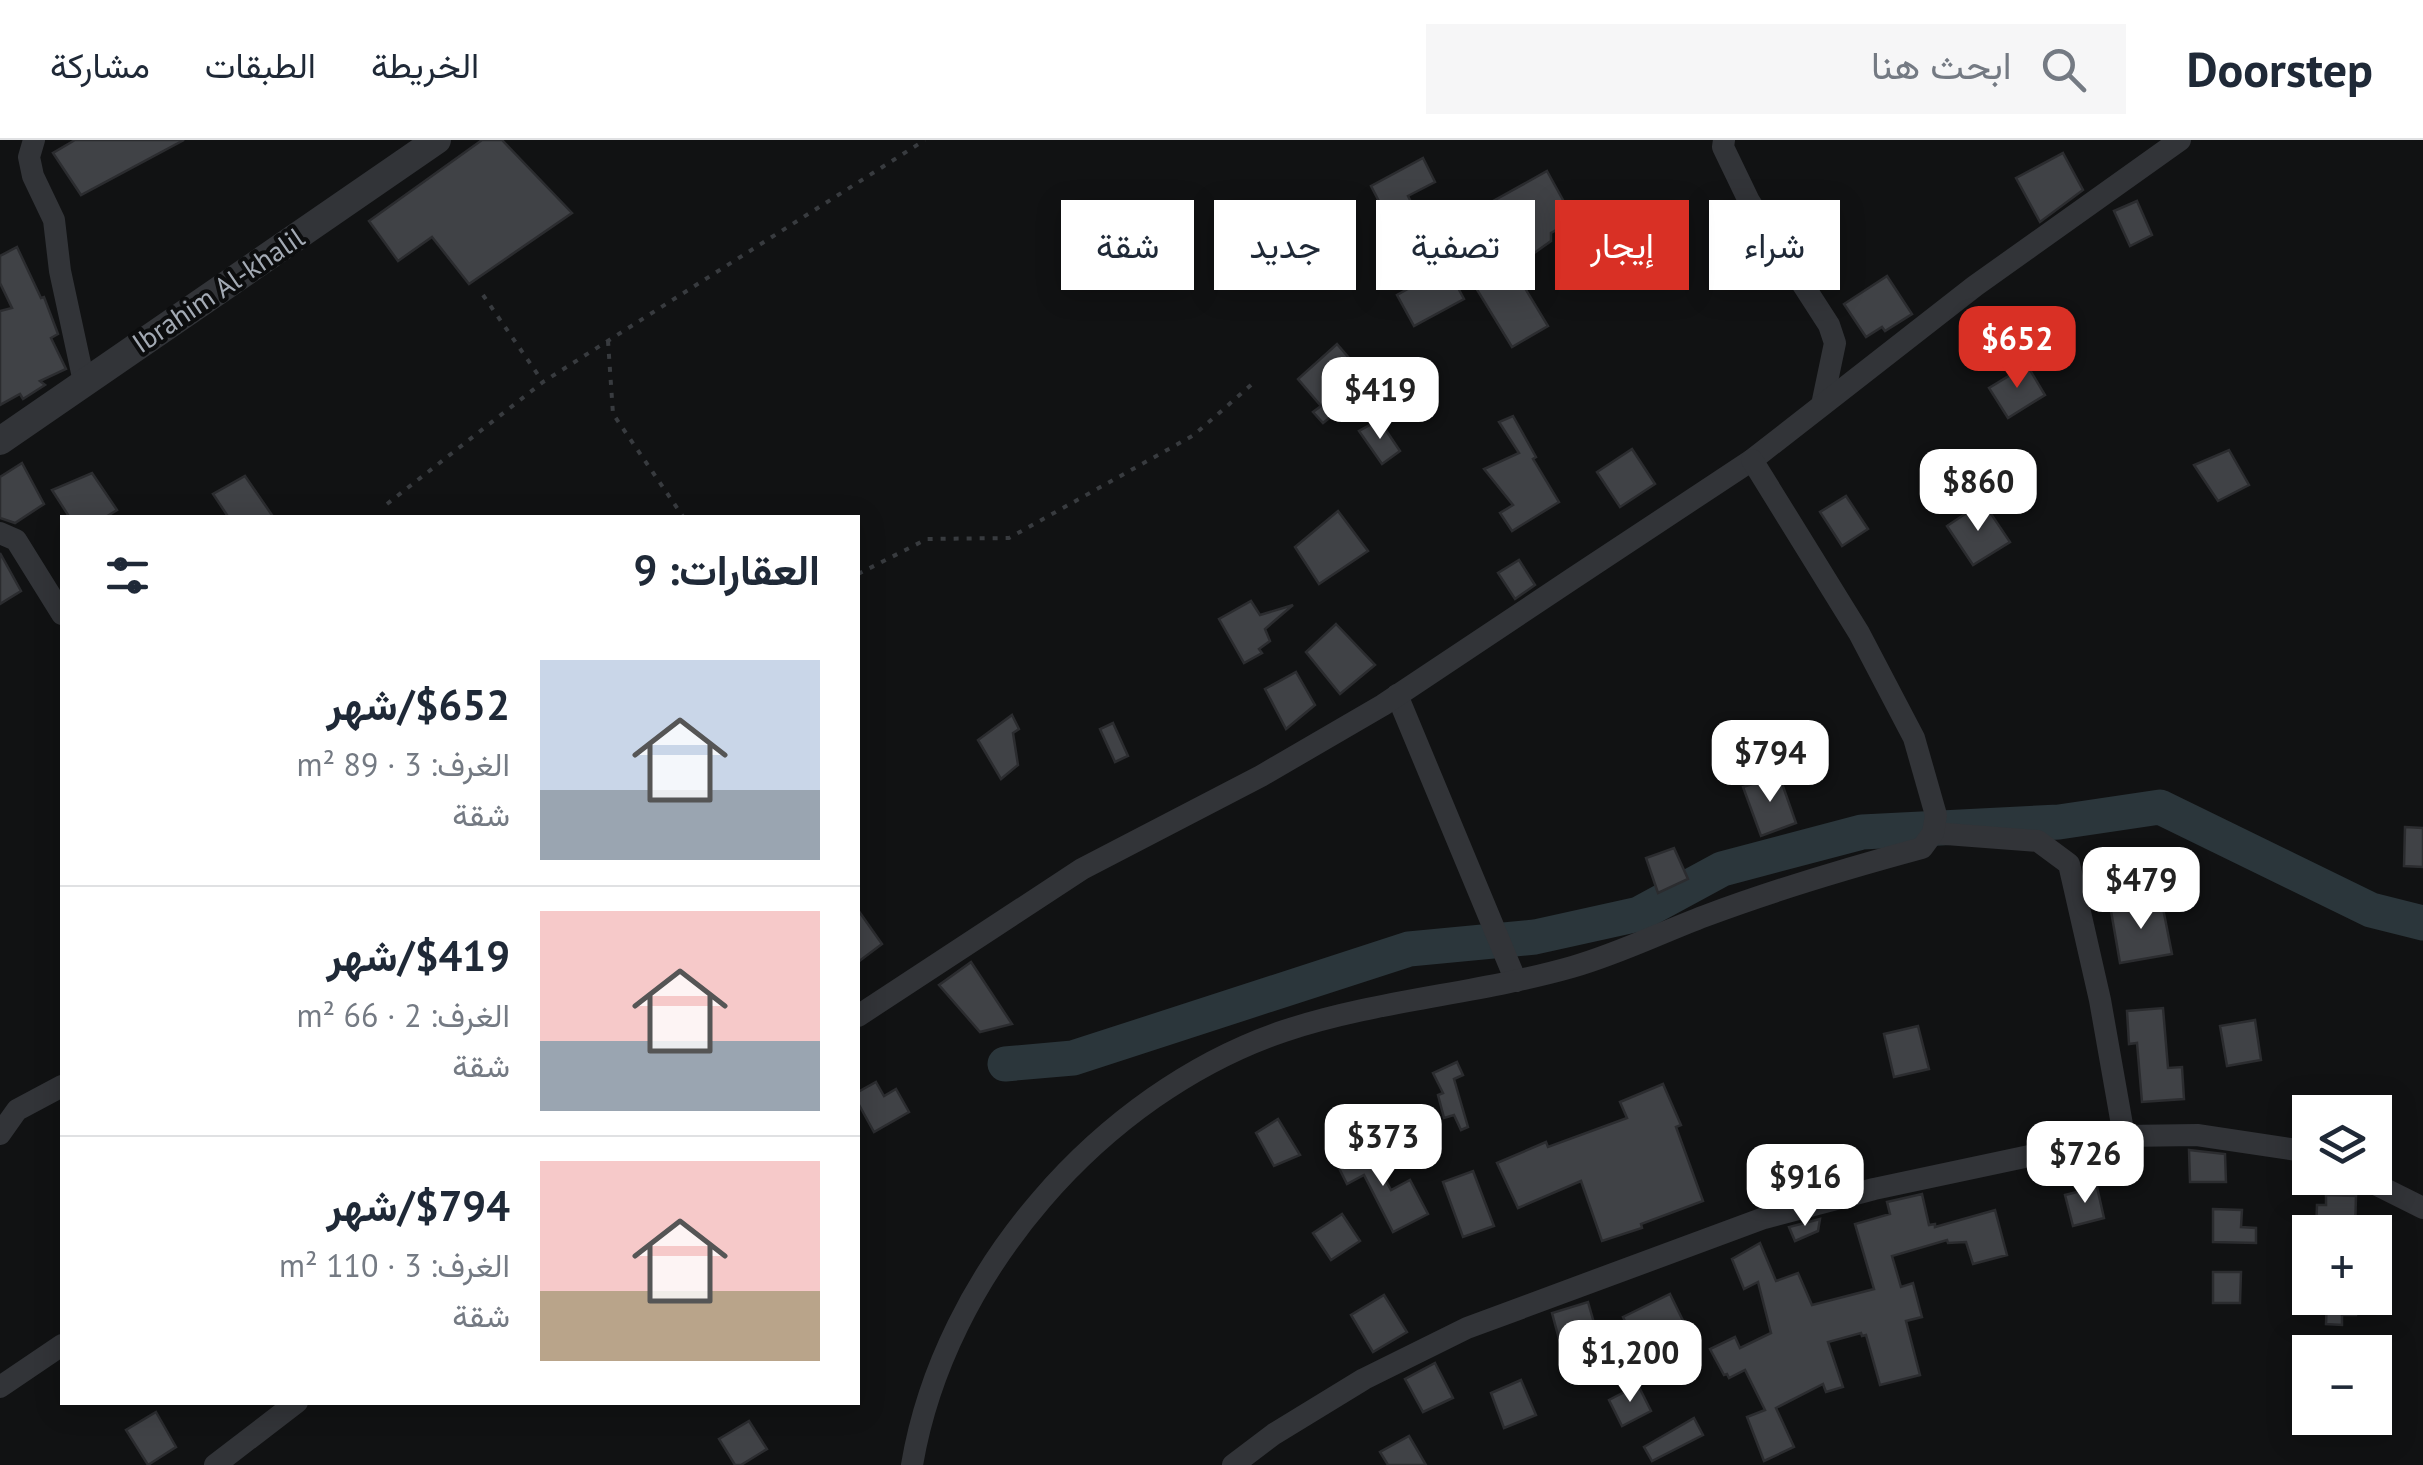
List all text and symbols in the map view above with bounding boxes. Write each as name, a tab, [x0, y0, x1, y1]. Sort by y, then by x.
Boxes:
search box	[1426, 24, 2126, 114]
text: Doorstep	[2186, 38, 2373, 100]
text: ابحث هنا	[1871, 40, 2011, 89]
text: مشاركة	[50, 42, 150, 88]
text: الطبقات	[205, 42, 316, 88]
text: الخريطة	[371, 42, 479, 88]
icon: search	[2036, 42, 2091, 97]
chip: شقة	[1061, 200, 1194, 290]
chip: جديد	[1214, 200, 1356, 290]
chip: تصفية	[1376, 200, 1535, 290]
chip: إيجار	[1555, 200, 1689, 290]
chip: شراء	[1709, 200, 1840, 290]
street label: Ibrahim Al-khalil	[125, 218, 311, 361]
pin: $652	[1958, 306, 2076, 391]
text: $652	[1981, 317, 2053, 359]
pin: $419	[1321, 357, 1439, 442]
text: $419	[1344, 368, 1416, 410]
pin: $860	[1919, 449, 2037, 534]
text: $860	[1942, 460, 2014, 502]
text: العقارات: 9	[633, 542, 820, 597]
icon: filters	[100, 548, 155, 603]
text: $652/شهر	[326, 677, 510, 732]
icon: home	[620, 700, 740, 820]
pin: $794	[1711, 720, 1829, 805]
text: $794	[1734, 731, 1806, 773]
text: الغرف: 3 · 89 m²	[296, 743, 510, 785]
text: شقة	[452, 793, 510, 835]
pin: $479	[2082, 847, 2200, 932]
text: $479	[2105, 858, 2177, 900]
text: $419/شهر	[326, 928, 510, 983]
icon: home	[620, 951, 740, 1071]
text: الغرف: 2 · 66 m²	[296, 994, 510, 1036]
text: شقة	[452, 1044, 510, 1086]
map controls	[2292, 1095, 2392, 1435]
button: layers	[2292, 1095, 2392, 1195]
pin: $373	[1324, 1104, 1442, 1189]
text: $373	[1347, 1115, 1419, 1157]
pin: $726	[2026, 1121, 2144, 1206]
text: $726	[2049, 1132, 2121, 1174]
pin: $916	[1746, 1144, 1864, 1229]
text: $916	[1769, 1155, 1841, 1197]
text: $794/شهر	[326, 1178, 510, 1233]
icon: home	[620, 1201, 740, 1321]
button: +	[2292, 1215, 2392, 1315]
text: الغرف: 3 · 110 m²	[279, 1244, 510, 1286]
text: شقة	[452, 1294, 510, 1336]
pin: $1,200	[1549, 1320, 1711, 1405]
text: $1,200	[1581, 1331, 1679, 1373]
button: −	[2292, 1335, 2392, 1435]

